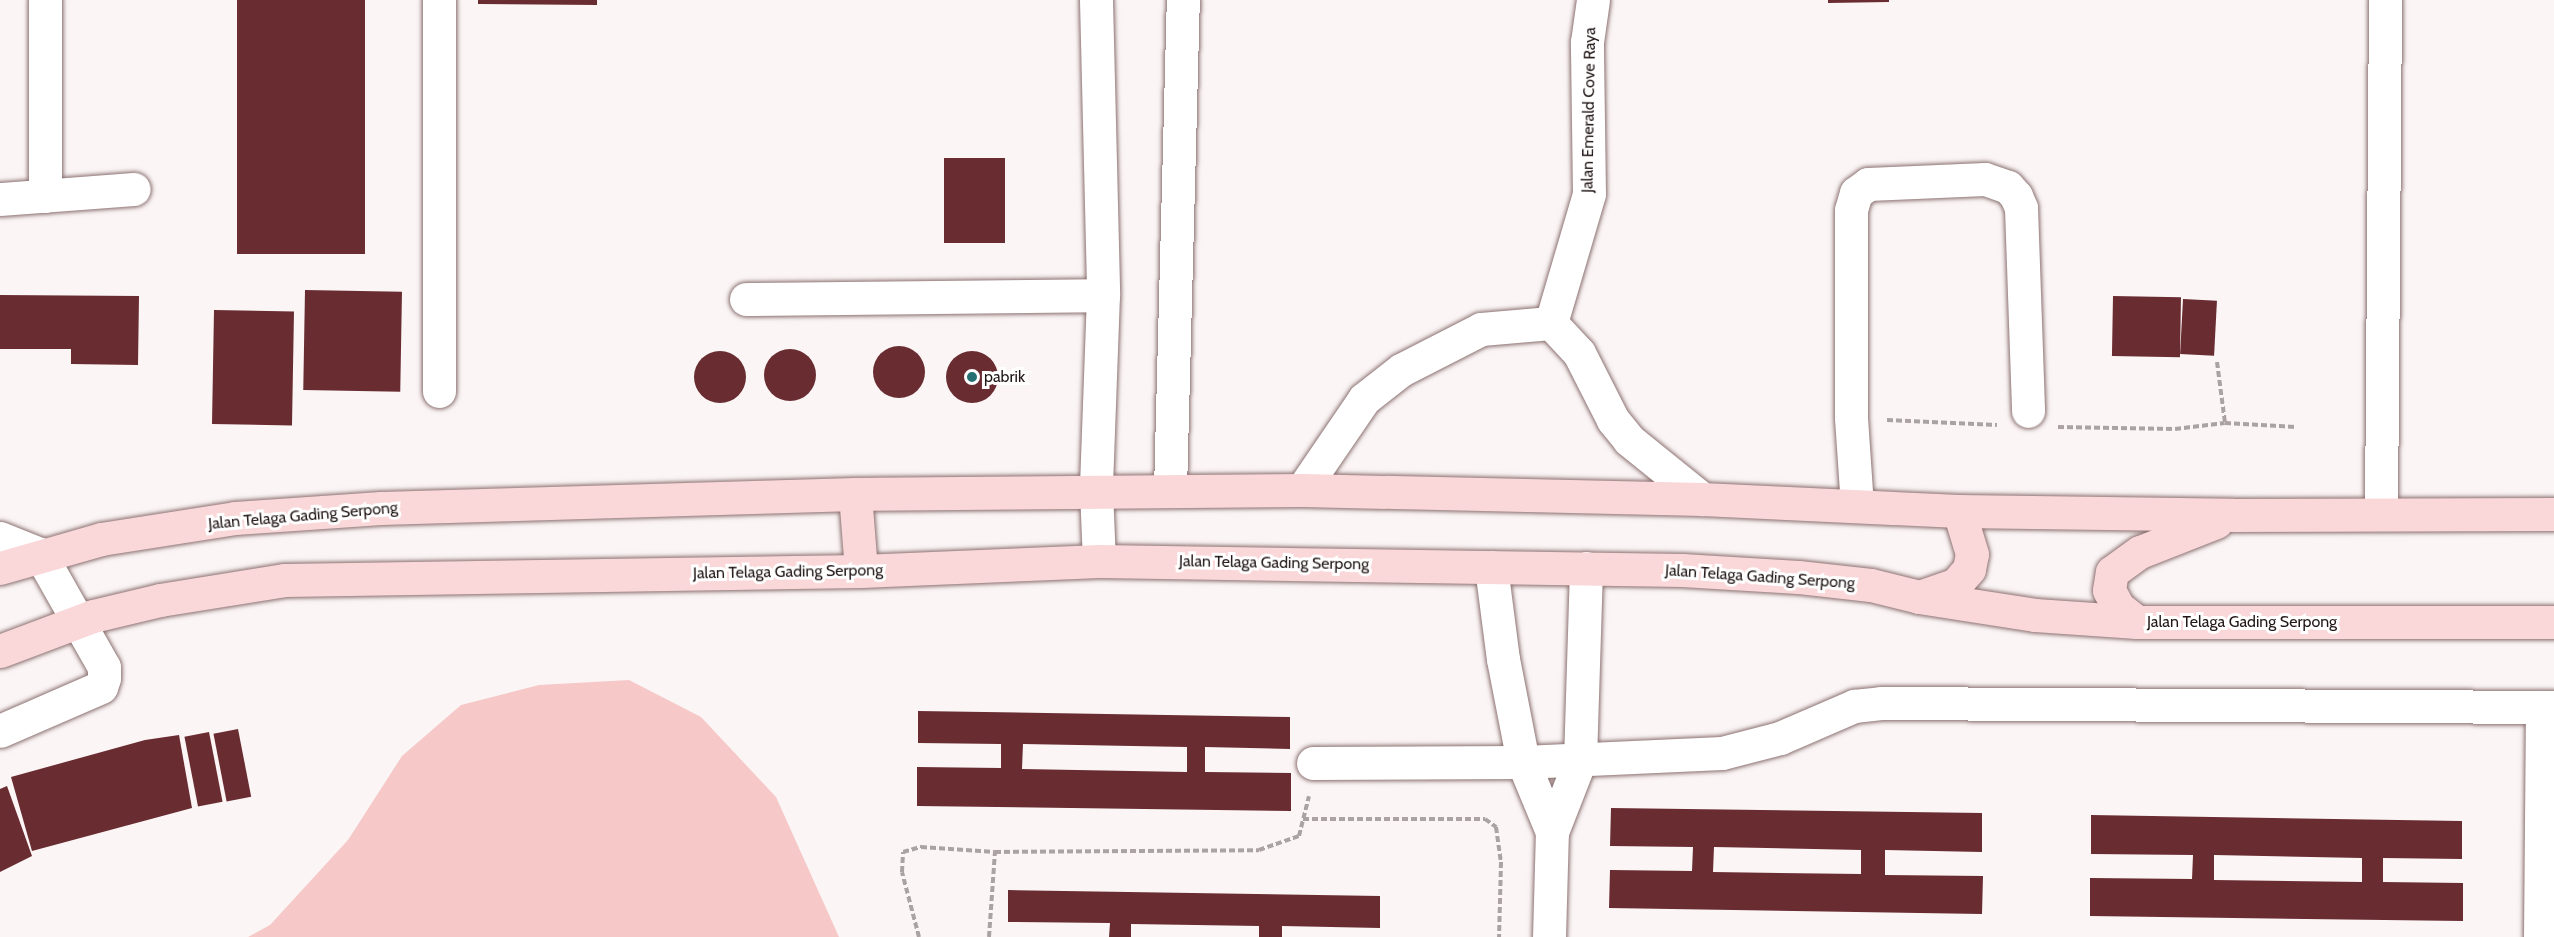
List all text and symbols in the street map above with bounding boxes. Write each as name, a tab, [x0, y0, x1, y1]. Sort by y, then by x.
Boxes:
street label: Jalan Emerald Cove Raya	[1578, 27, 1600, 193]
place label: pabrik	[984, 367, 1025, 387]
marker: pabrik	[965, 370, 979, 384]
street label: Jalan Telaga Gading Serpong	[207, 498, 399, 534]
street label: Jalan Telaga Gading Serpong	[1179, 552, 1369, 574]
street label: Jalan Telaga Gading Serpong	[693, 561, 883, 583]
street label: Jalan Telaga Gading Serpong	[1664, 561, 1856, 593]
street label: Jalan Telaga Gading Serpong	[2147, 612, 2337, 632]

